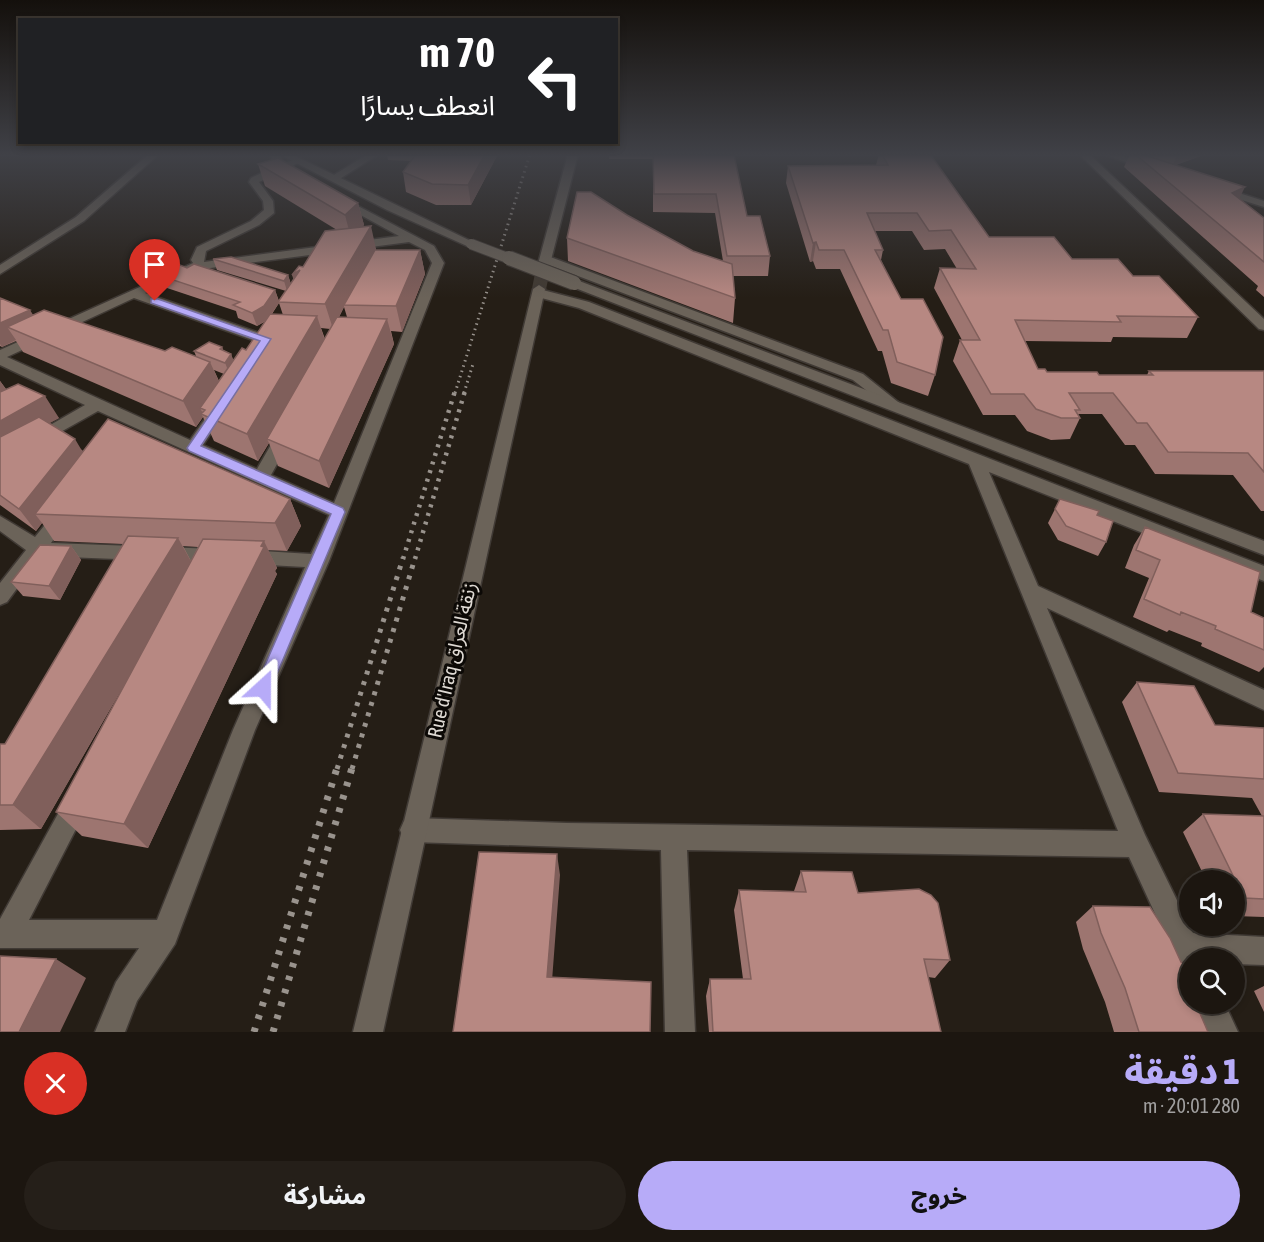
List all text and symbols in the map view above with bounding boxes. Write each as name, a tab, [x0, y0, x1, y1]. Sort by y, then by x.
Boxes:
text: 70 m	[420, 28, 495, 76]
icon: left	[516, 42, 594, 120]
text: انعطف يسارًا	[360, 90, 495, 121]
pin	[129, 239, 180, 301]
icon: arrive	[138, 248, 171, 281]
street label: Rue d'Iraq زنقة العراق	[422, 580, 482, 740]
position arrow	[231, 656, 295, 720]
map controls	[1179, 870, 1245, 1014]
button: sound	[1179, 870, 1245, 936]
button: search	[1179, 948, 1245, 1014]
text: 1 دقيقة	[1124, 1050, 1240, 1092]
button: close	[24, 1052, 87, 1115]
text: 280 m · 20:01	[1143, 1094, 1240, 1117]
button: مشاركة	[24, 1161, 626, 1230]
button: خروج	[638, 1161, 1240, 1230]

